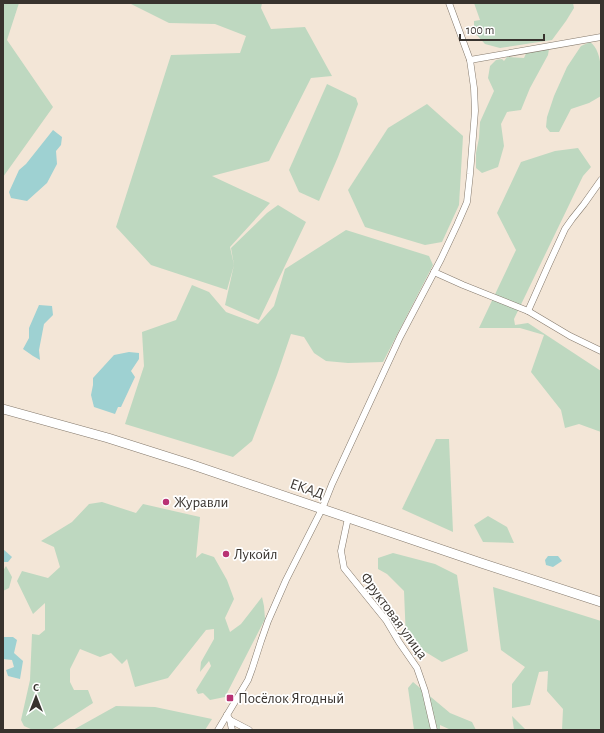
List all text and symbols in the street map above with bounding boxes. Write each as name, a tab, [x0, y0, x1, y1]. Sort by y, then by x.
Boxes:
scale bar	[460, 16, 544, 42]
text: 100 m	[466, 24, 494, 36]
street label: ЕКАД	[288, 476, 326, 502]
place label: Журавли	[174, 495, 228, 510]
marker: Журавли	[161, 497, 171, 507]
place label: Лукойл	[234, 547, 278, 562]
marker: Лукойл	[221, 549, 231, 559]
street label: Фруктовая улица	[358, 570, 430, 662]
north arrow	[16, 677, 56, 717]
text: С	[33, 682, 39, 693]
place label: Посёлок Ягодный	[238, 691, 344, 706]
marker: Посёлок Ягодный	[225, 693, 235, 703]

